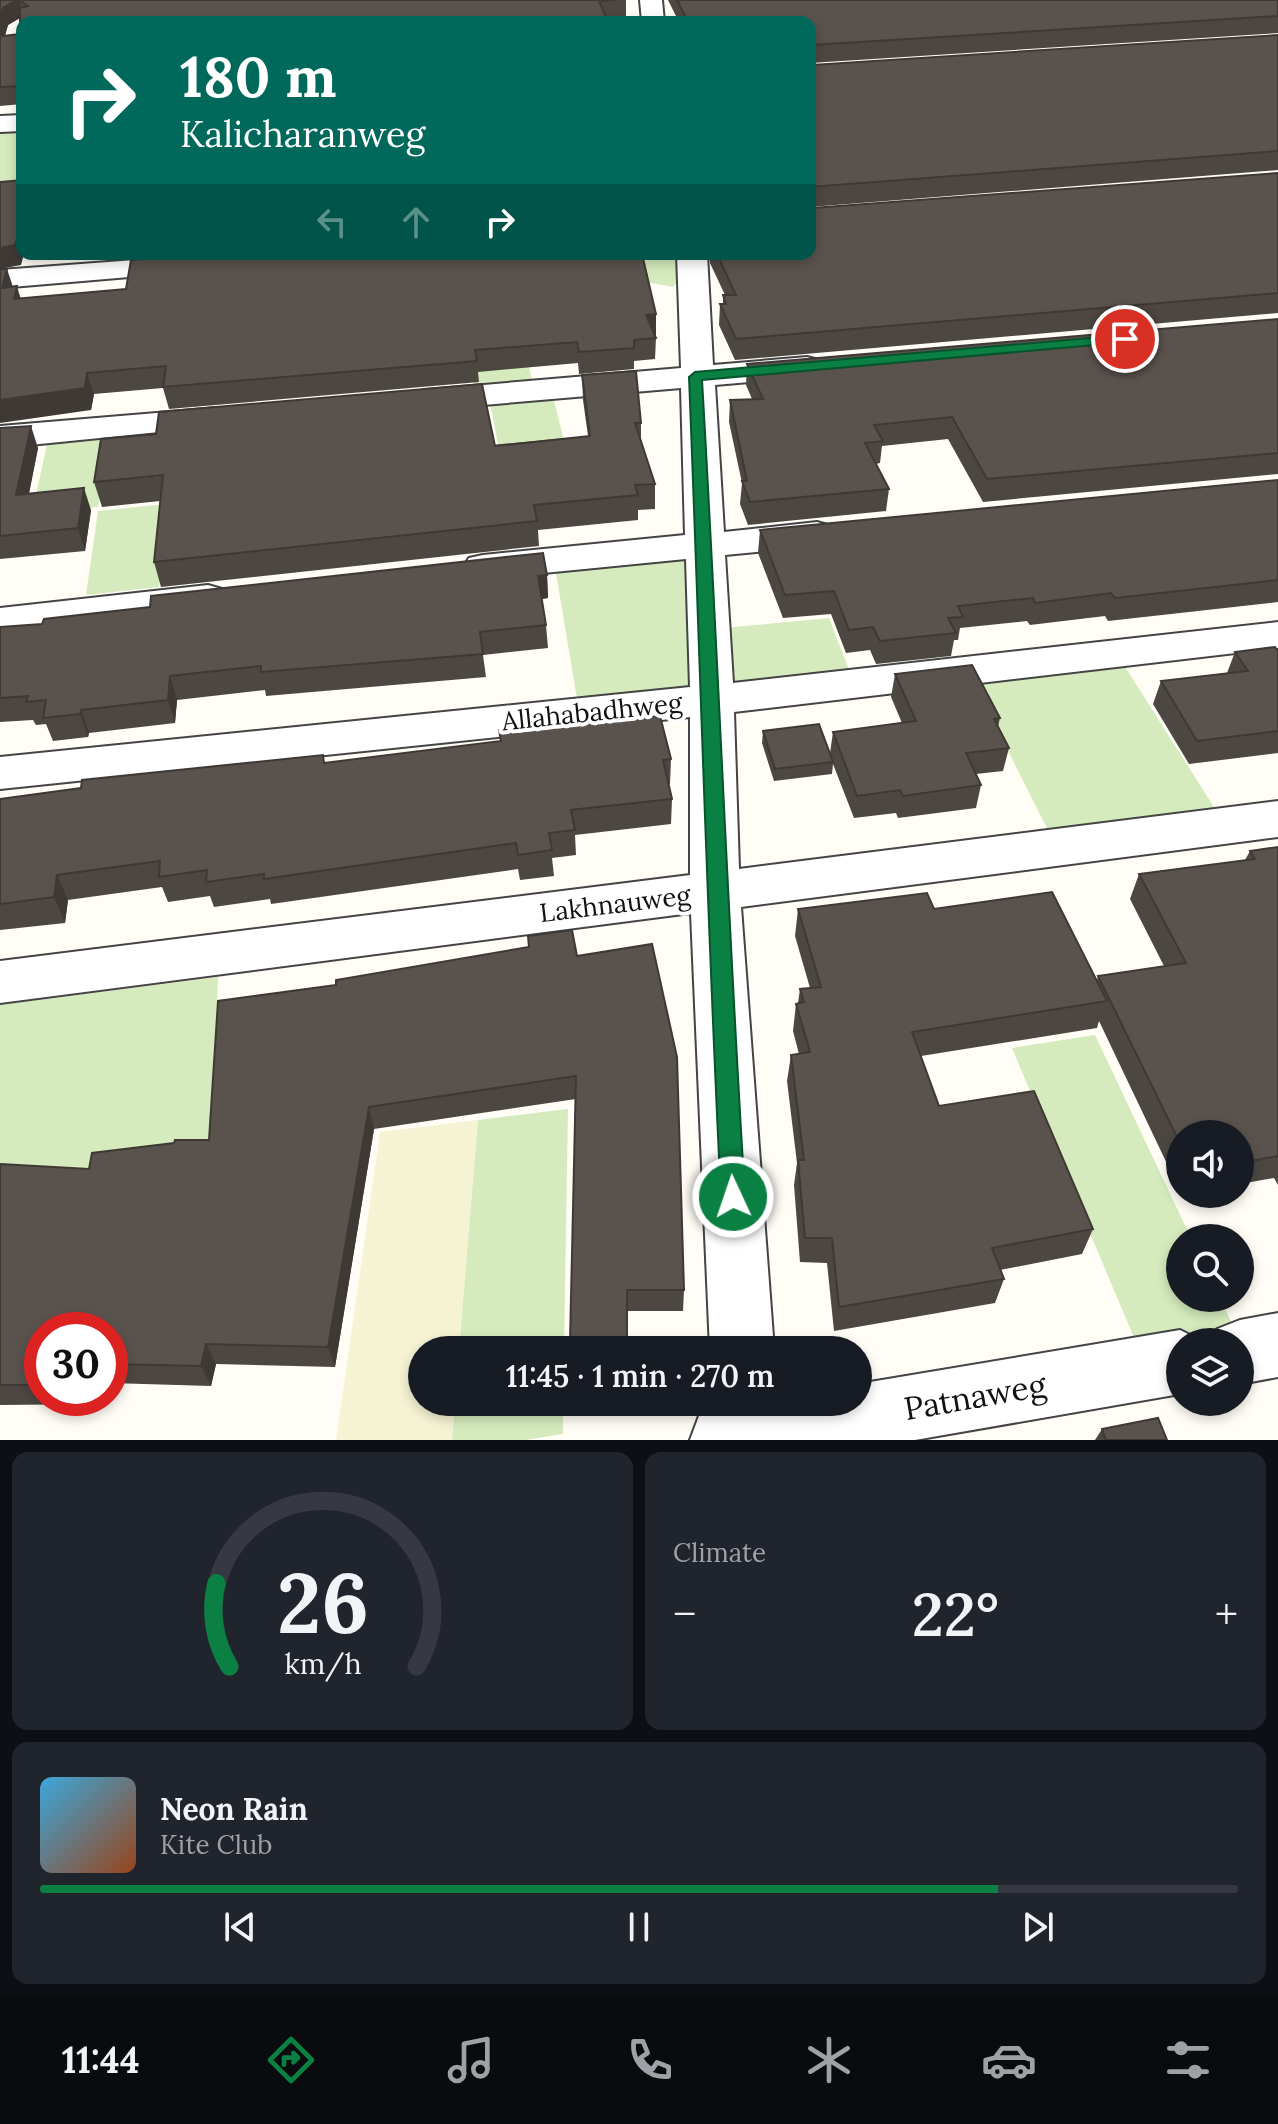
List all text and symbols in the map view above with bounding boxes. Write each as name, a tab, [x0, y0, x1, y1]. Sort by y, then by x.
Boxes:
text: 180 m	[180, 41, 337, 112]
icon: right	[48, 48, 152, 152]
text: Kalicharanweg	[180, 111, 425, 157]
icon: left	[310, 200, 354, 244]
icon: ahead	[394, 200, 438, 244]
icon: right	[478, 200, 522, 244]
pin	[1091, 305, 1159, 373]
icon: arrive	[1103, 317, 1147, 361]
street label: Allahabadhweg	[499, 686, 684, 737]
street label: Lakhnauweg	[538, 878, 693, 929]
map controls	[1166, 1120, 1254, 1416]
button: sound	[1166, 1120, 1254, 1208]
position arrow	[691, 1155, 775, 1239]
button: search	[1166, 1224, 1254, 1312]
speed limit sign: 30	[24, 1312, 128, 1416]
button: layers	[1166, 1328, 1254, 1416]
text: 11:45 · 1 min · 270 m	[506, 1357, 774, 1395]
street label: Patnaweg	[901, 1364, 1050, 1429]
text: Climate	[673, 1536, 766, 1569]
text: 26	[276, 1549, 369, 1656]
text: 22°	[912, 1576, 999, 1652]
text: −	[673, 1586, 696, 1642]
text: +	[1215, 1586, 1238, 1642]
text: km/h	[284, 1645, 361, 1682]
text: Neon Rain	[160, 1790, 308, 1828]
text: Kite Club	[160, 1828, 272, 1861]
icon: previous	[218, 1905, 262, 1949]
icon: pause	[617, 1905, 661, 1949]
icon: next	[1016, 1905, 1060, 1949]
icon: directions	[263, 2032, 319, 2088]
icon: music	[443, 2032, 499, 2088]
icon: phone	[622, 2032, 678, 2088]
icon: climate	[801, 2032, 857, 2088]
icon: car	[981, 2032, 1037, 2088]
icon: filters	[1160, 2032, 1216, 2088]
text: 11:44	[62, 2037, 140, 2083]

